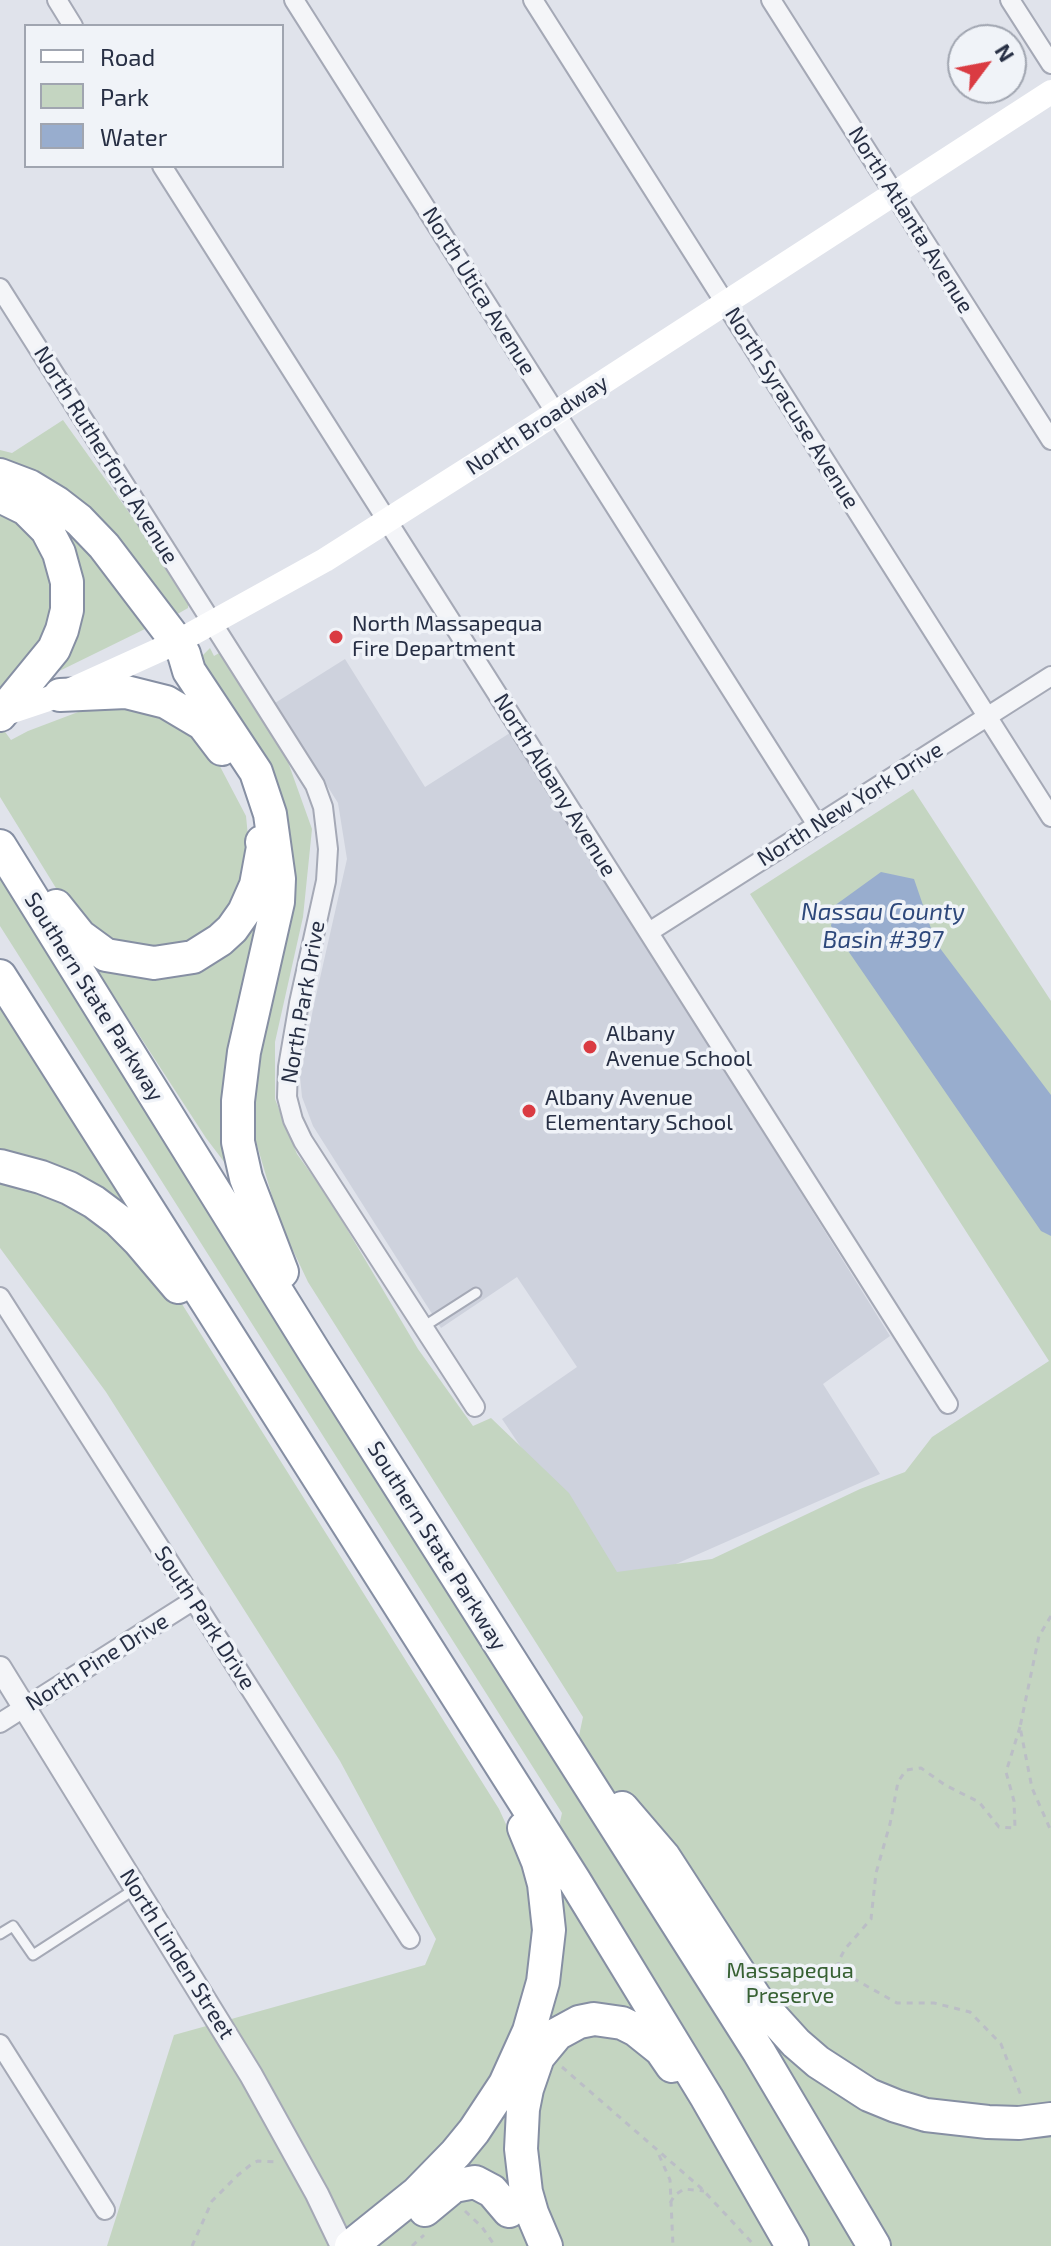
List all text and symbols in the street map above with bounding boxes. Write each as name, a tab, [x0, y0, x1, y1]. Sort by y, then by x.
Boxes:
legend	[24, 24, 284, 168]
north arrow	[947, 24, 1027, 104]
text: N	[990, 39, 1021, 66]
text: Road	[100, 42, 155, 71]
text: Park	[100, 82, 149, 111]
text: Water	[100, 122, 167, 151]
street label: North Atlanta Avenue	[843, 122, 979, 318]
street label: North Utica Avenue	[417, 202, 541, 380]
street label: North Syracuse Avenue	[719, 302, 865, 514]
street label: North Rutherford Avenue	[28, 341, 184, 569]
street label: North Broadway	[461, 369, 613, 481]
place label: North Massapequa Fire Department	[352, 611, 542, 662]
marker: North Massapequa Fire Department	[327, 628, 345, 646]
street label: North Albany Avenue	[488, 689, 622, 881]
street label: North New York Drive	[752, 736, 948, 872]
street label: Southern State Parkway	[19, 888, 169, 1106]
water label: Nassau County Basin #397	[801, 898, 965, 954]
street label: North Park Drive	[276, 918, 330, 1086]
place label: Albany Avenue School	[606, 1021, 752, 1072]
marker: Albany Avenue School	[581, 1038, 599, 1056]
place label: Albany Avenue Elementary School	[545, 1085, 733, 1136]
marker: Albany Avenue Elementary School	[520, 1102, 538, 1120]
street label: Southern State Parkway	[362, 1437, 512, 1655]
street label: South Park Drive	[149, 1541, 261, 1695]
street label: North Pine Drive	[21, 1608, 173, 1716]
street label: North Linden Street	[114, 1864, 240, 2044]
park label: Massapequa Preserve	[726, 1958, 854, 2010]

